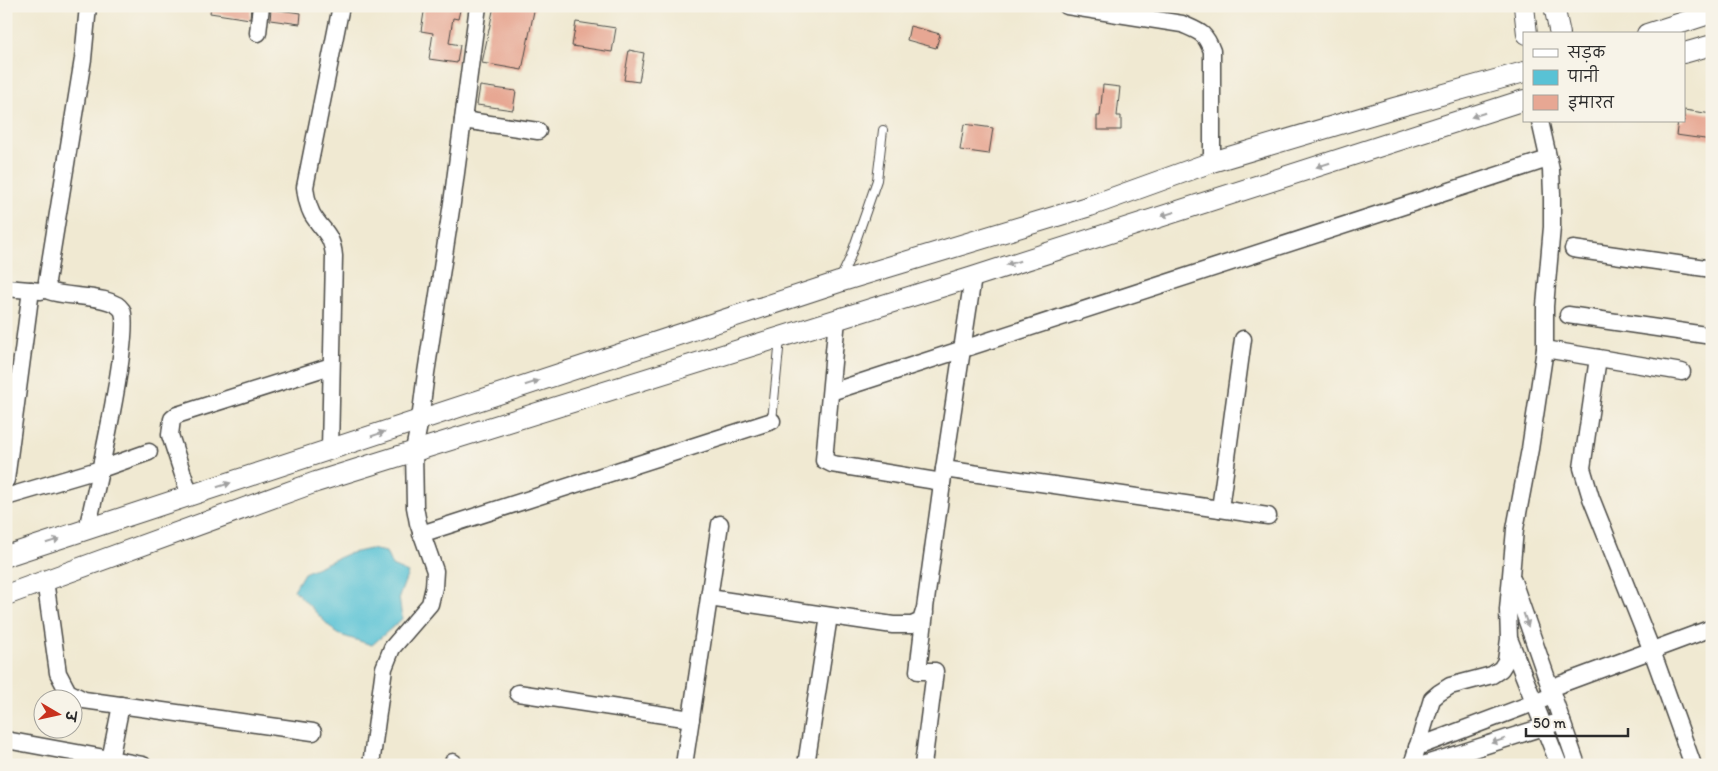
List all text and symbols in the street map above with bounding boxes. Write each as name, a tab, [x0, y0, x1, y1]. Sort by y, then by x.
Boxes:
legend	[1523, 32, 1686, 122]
text: सड़क	[1567, 44, 1606, 63]
text: पानी	[1567, 65, 1600, 86]
text: इमारत	[1568, 94, 1615, 112]
one-way arrow	[1470, 112, 1485, 119]
one-way arrow	[1315, 161, 1330, 169]
one-way arrow	[1161, 211, 1176, 218]
one-way arrow	[1006, 260, 1021, 268]
one-way arrow	[525, 379, 540, 386]
one-way arrow	[371, 430, 386, 438]
one-way arrow	[216, 481, 231, 488]
one-way arrow	[45, 536, 60, 544]
one-way arrow	[1523, 613, 1530, 628]
north arrow	[32, 688, 82, 738]
scale bar	[1526, 706, 1628, 738]
text: उ	[61, 708, 80, 724]
text: 50 m	[1533, 714, 1566, 732]
one-way arrow	[1491, 738, 1506, 745]

